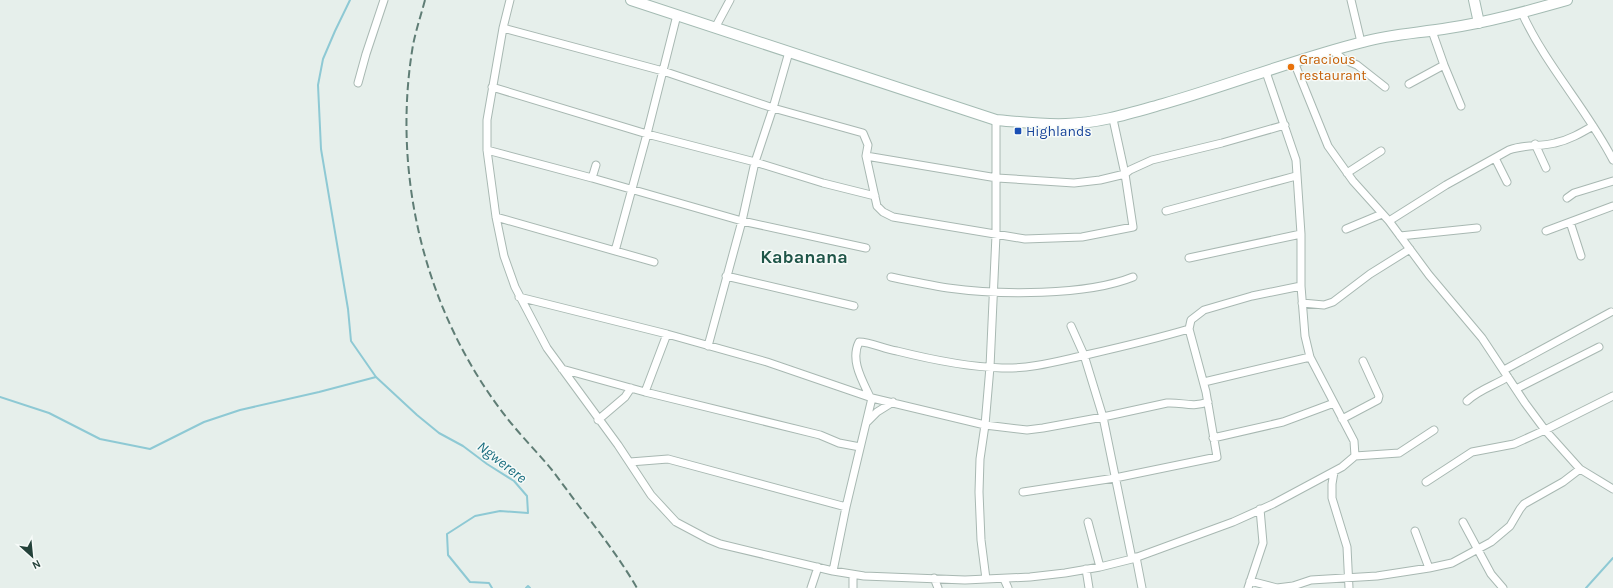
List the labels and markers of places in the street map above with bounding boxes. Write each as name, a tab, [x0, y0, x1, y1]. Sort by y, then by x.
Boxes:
place label: Gracious restaurant	[1299, 51, 1367, 84]
marker: Gracious restaurant	[1286, 62, 1296, 72]
place label: Highlands	[1026, 123, 1092, 140]
marker: Highlands	[1013, 126, 1023, 136]

